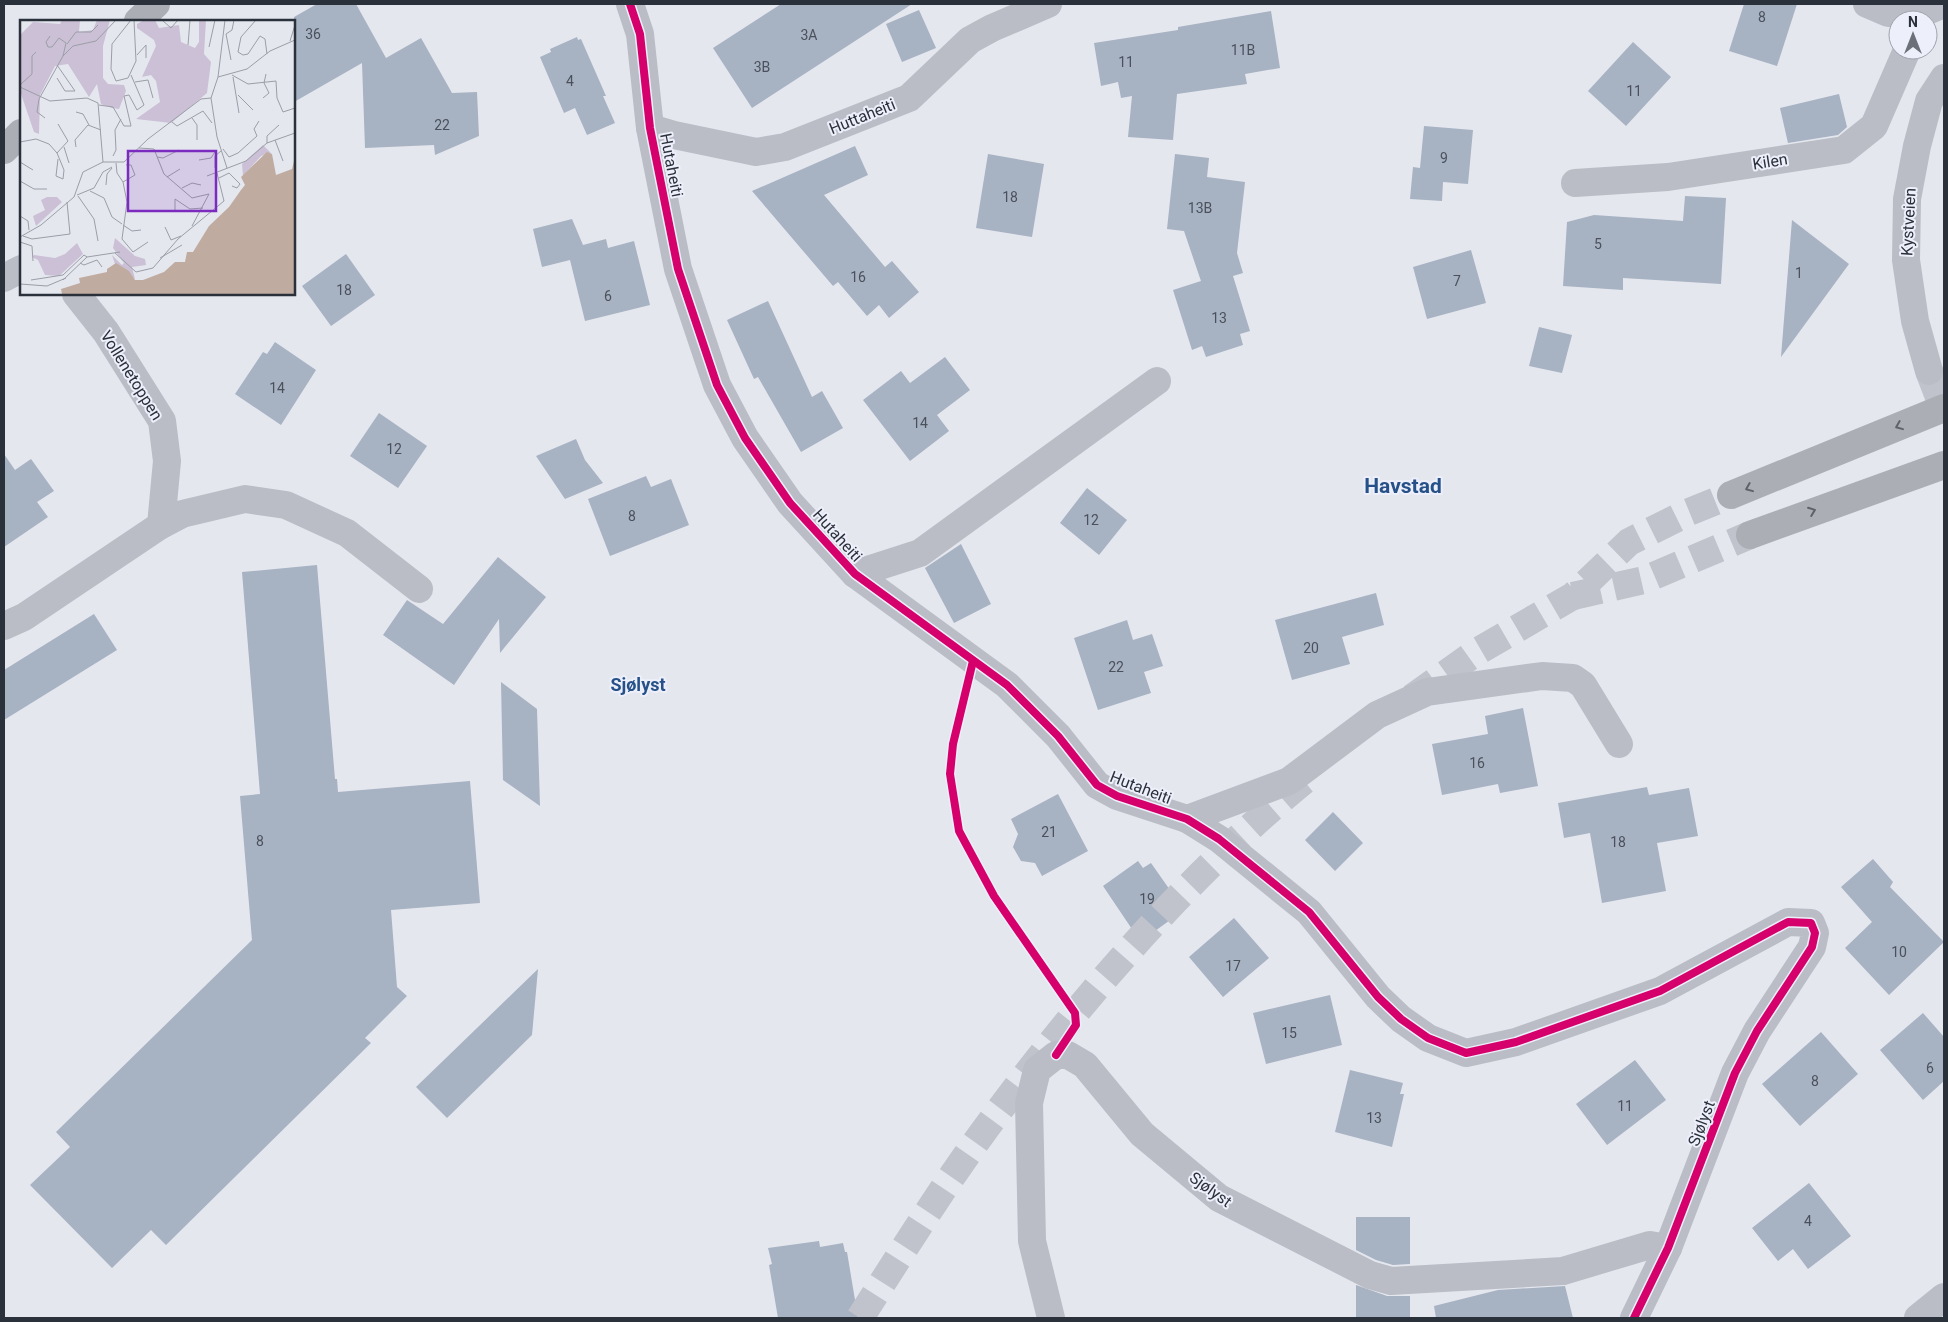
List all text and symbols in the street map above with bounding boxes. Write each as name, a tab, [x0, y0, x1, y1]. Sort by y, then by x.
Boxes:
house number: 8	[1758, 9, 1766, 25]
north arrow	[1888, 10, 1938, 60]
text: N	[1908, 14, 1918, 30]
inset map	[20, 20, 295, 295]
house number: 36	[305, 26, 321, 42]
house number: 3A	[800, 27, 818, 43]
house number: 11B	[1231, 42, 1255, 58]
house number: 11	[1118, 54, 1134, 70]
house number: 3B	[754, 59, 770, 75]
house number: 4	[566, 73, 574, 89]
house number: 11	[1626, 83, 1642, 99]
street label: Huttaheiti	[826, 95, 898, 138]
house number: 22	[434, 117, 450, 133]
street label: Hutaheiti	[656, 132, 687, 199]
street label: Kilen	[1751, 149, 1789, 174]
house number: 9	[1440, 150, 1448, 166]
street label: Kystveien	[1897, 188, 1920, 257]
house number: 18	[1002, 189, 1018, 205]
house number: 13B	[1188, 200, 1212, 216]
house number: 5	[1594, 236, 1602, 252]
house number: 1	[1795, 265, 1803, 281]
house number: 16	[850, 269, 866, 285]
house number: 7	[1453, 273, 1461, 289]
house number: 18	[336, 282, 352, 298]
house number: 6	[604, 288, 612, 304]
house number: 13	[1211, 310, 1227, 326]
street label: Vollenetoppen	[96, 327, 167, 424]
house number: 14	[269, 380, 285, 396]
house number: 14	[912, 415, 928, 431]
one-way arrow	[1895, 420, 1904, 430]
house number: 12	[386, 441, 402, 457]
district label: Havstad	[1364, 474, 1442, 498]
one-way arrow	[1745, 481, 1754, 492]
street label: Hutaheiti	[809, 505, 866, 566]
one-way arrow	[1807, 507, 1816, 518]
house number: 8	[628, 508, 636, 524]
house number: 12	[1083, 512, 1099, 528]
house number: 20	[1303, 640, 1319, 656]
house number: 22	[1108, 659, 1124, 675]
district label: Sjølyst	[610, 674, 666, 695]
house number: 16	[1469, 755, 1485, 771]
street label: Hutaheiti	[1107, 767, 1174, 808]
house number: 21	[1041, 824, 1057, 840]
house number: 8	[256, 833, 264, 849]
house number: 18	[1610, 834, 1626, 850]
house number: 19	[1139, 891, 1155, 907]
house number: 10	[1891, 944, 1907, 960]
house number: 17	[1225, 958, 1241, 974]
house number: 15	[1281, 1025, 1297, 1041]
house number: 6	[1926, 1060, 1934, 1076]
house number: 8	[1811, 1073, 1819, 1089]
house number: 11	[1617, 1098, 1633, 1114]
street label: Sjølyst	[1684, 1098, 1719, 1149]
house number: 13	[1366, 1110, 1382, 1126]
street label: Sjølyst	[1186, 1168, 1235, 1211]
house number: 4	[1804, 1213, 1812, 1229]

